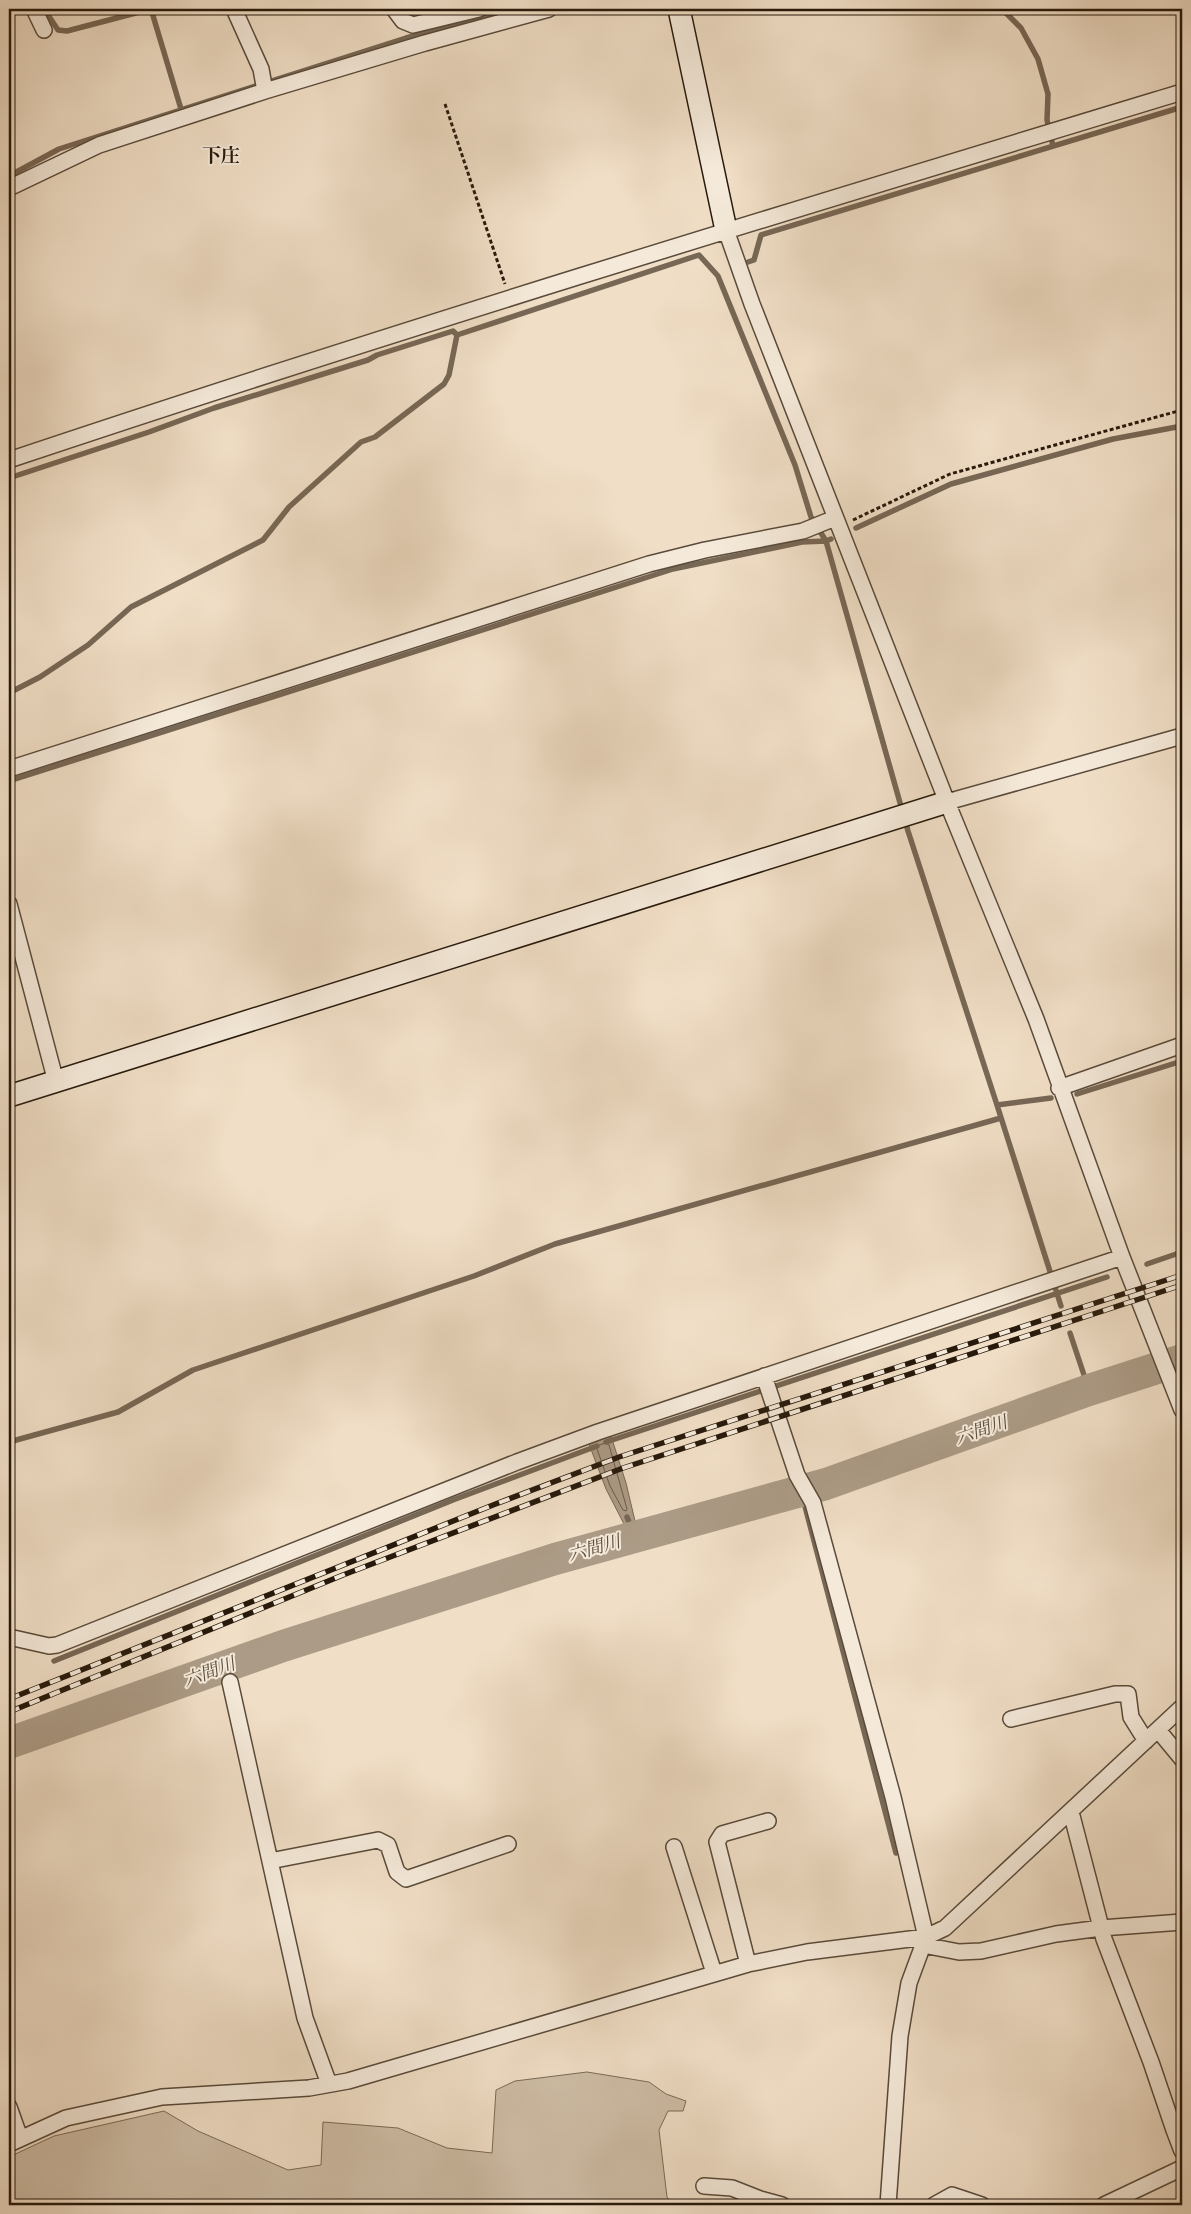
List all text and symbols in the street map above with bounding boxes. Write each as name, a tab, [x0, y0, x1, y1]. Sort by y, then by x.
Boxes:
district label: 下庄	[202, 144, 240, 168]
water label: 六間川	[952, 1410, 1012, 1450]
water label: 六間川	[565, 1529, 625, 1567]
water label: 六間川	[180, 1652, 240, 1693]

